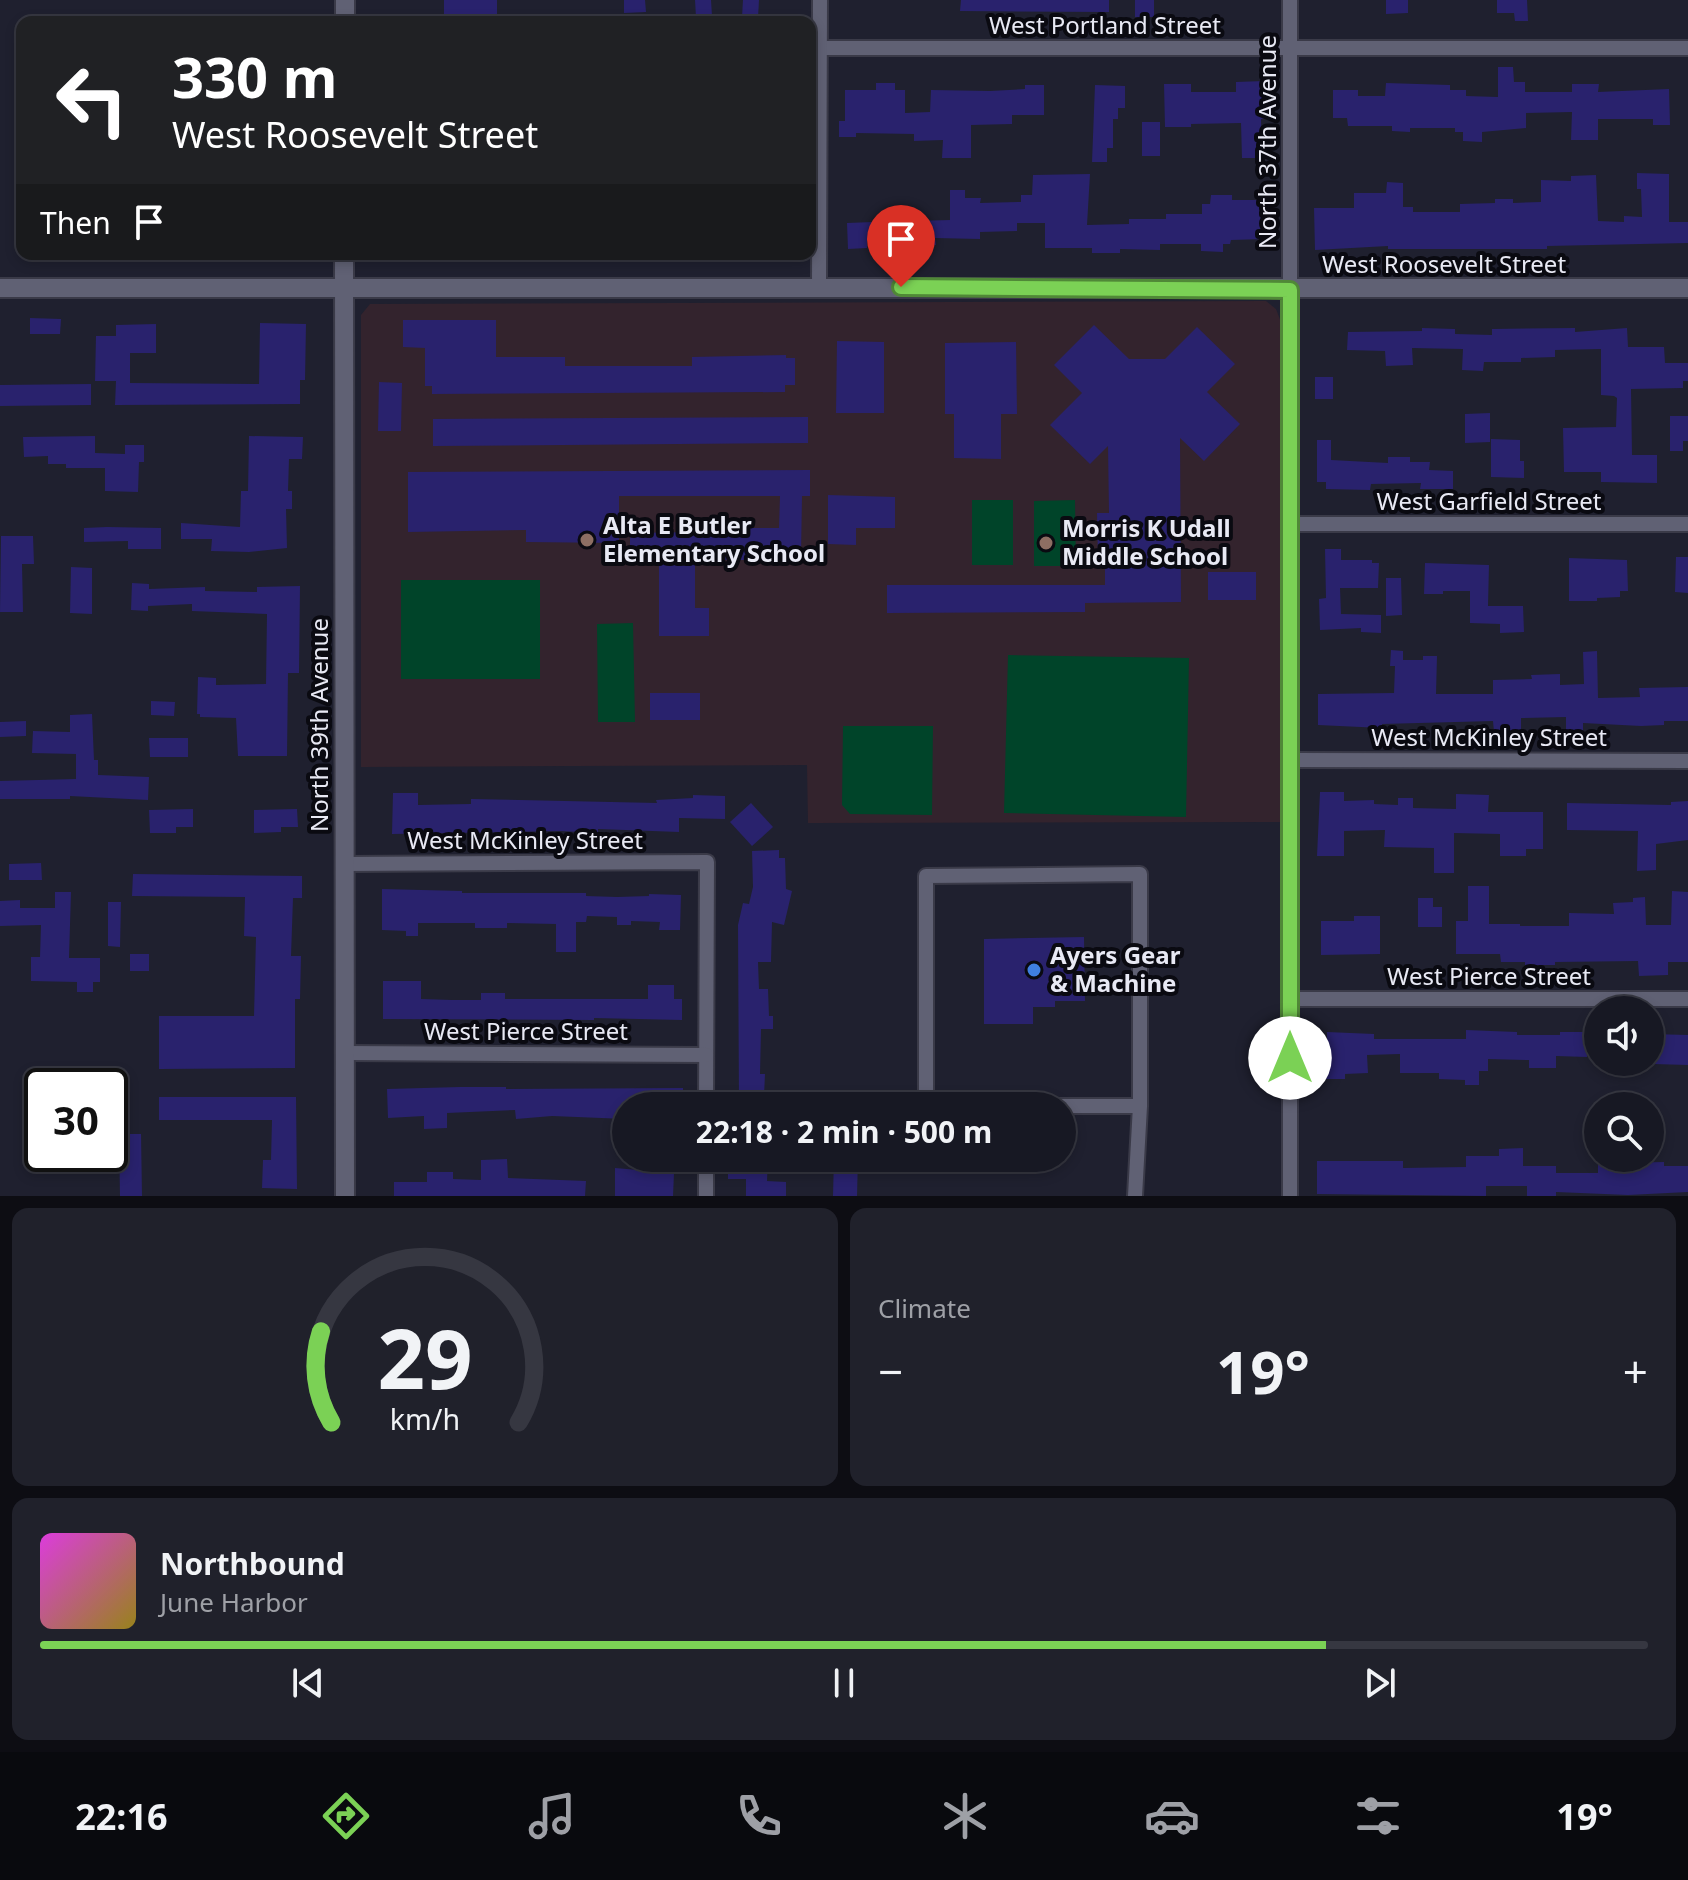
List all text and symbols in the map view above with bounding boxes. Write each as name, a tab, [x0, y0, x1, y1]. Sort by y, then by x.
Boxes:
street label: West Portland Street	[989, 8, 1221, 41]
street label: North 37th Avenue	[1250, 35, 1283, 249]
text: 330 m	[172, 38, 337, 114]
icon: left	[40, 48, 144, 152]
text: West Roosevelt Street	[172, 110, 538, 159]
icon: arrive	[127, 200, 171, 244]
text: Then	[40, 202, 111, 243]
pin	[867, 205, 935, 287]
icon: arrive	[879, 217, 923, 261]
street label: West Roosevelt Street	[1322, 247, 1566, 280]
street label: West Garfield Street	[1377, 484, 1602, 517]
place label: Alta E Butler Elementary School	[603, 508, 825, 569]
place label: Morris K Udall Middle School	[1062, 511, 1231, 572]
marker: Alta E Butler Elementary School	[578, 531, 596, 549]
marker: Morris K Udall Middle School	[1037, 534, 1055, 552]
street label: North 39th Avenue	[302, 618, 335, 832]
street label: West McKinley Street	[1371, 720, 1607, 753]
street label: West McKinley Street	[407, 823, 643, 856]
place label: Ayers Gear & Machine	[1050, 938, 1181, 999]
street label: West Pierce Street	[1387, 959, 1591, 992]
marker: Ayers Gear & Machine	[1025, 961, 1043, 979]
map controls	[1584, 996, 1664, 1172]
button: sound	[1584, 996, 1664, 1076]
street label: West Pierce Street	[424, 1014, 628, 1047]
position arrow	[1248, 1016, 1332, 1100]
speed limit sign: 30	[24, 1068, 128, 1172]
button: search	[1584, 1092, 1664, 1172]
text: 22:18 · 2 min · 500 m	[696, 1111, 992, 1152]
text: Climate	[878, 1290, 971, 1326]
text: 29	[377, 1300, 473, 1413]
text: 19°	[1216, 1330, 1310, 1412]
text: −	[878, 1341, 903, 1401]
text: +	[1623, 1341, 1648, 1401]
text: km/h	[390, 1399, 460, 1438]
text: Northbound	[160, 1543, 345, 1584]
text: June Harbor	[160, 1584, 308, 1620]
icon: previous	[286, 1661, 330, 1705]
icon: pause	[822, 1661, 866, 1705]
icon: next	[1358, 1661, 1402, 1705]
icon: directions	[318, 1788, 374, 1844]
icon: music	[524, 1788, 580, 1844]
icon: phone	[731, 1788, 787, 1844]
icon: climate	[937, 1788, 993, 1844]
icon: car	[1144, 1788, 1200, 1844]
icon: filters	[1350, 1788, 1406, 1844]
text: 22:16	[75, 1792, 168, 1841]
text: 19°	[1556, 1792, 1613, 1841]

